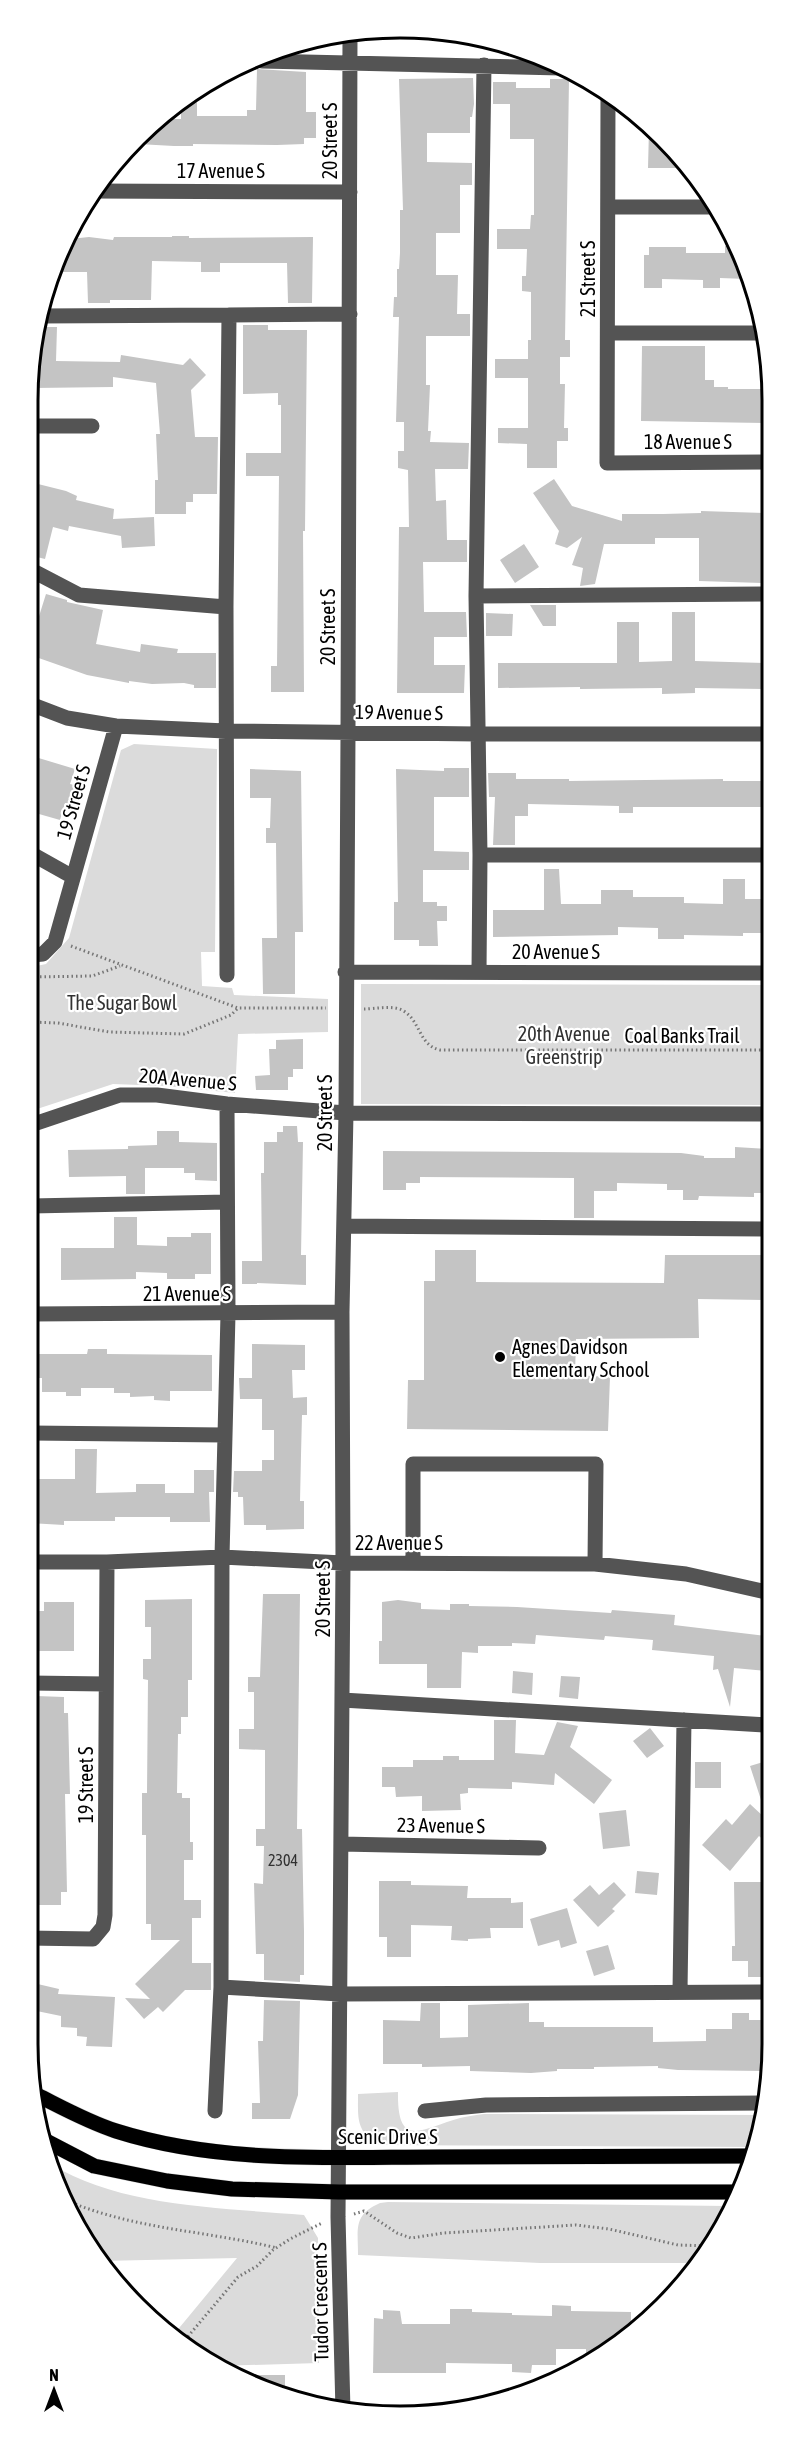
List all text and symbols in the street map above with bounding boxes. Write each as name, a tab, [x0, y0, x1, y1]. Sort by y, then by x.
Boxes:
street label: 20 Street S	[318, 103, 341, 179]
street label: 17 Avenue S	[177, 159, 265, 182]
street label: 21 Street S	[576, 241, 599, 317]
street label: 18 Avenue S	[644, 430, 732, 453]
street label: 20 Street S	[316, 589, 339, 665]
street label: 19 Avenue S	[355, 700, 443, 724]
street label: 19 Street S	[51, 762, 95, 842]
street label: 20 Avenue S	[512, 940, 600, 963]
park label: The Sugar Bowl	[67, 991, 178, 1014]
park label: 20th Avenue Greenstrip	[518, 1022, 610, 1068]
street label: Coal Banks Trail	[624, 1024, 740, 1047]
street label: 20A Avenue S	[138, 1063, 238, 1095]
street label: 20 Street S	[313, 1075, 336, 1151]
street label: 21 Avenue S	[143, 1282, 231, 1305]
place label: Agnes Davidson Elementary School	[512, 1335, 650, 1381]
marker: Agnes Davidson Elementary School	[493, 1350, 507, 1364]
street label: 22 Avenue S	[355, 1531, 443, 1554]
street label: 20 Street S	[311, 1561, 334, 1637]
street label: 19 Street S	[74, 1747, 97, 1823]
street label: 23 Avenue S	[397, 1813, 485, 1837]
house number: 2304	[268, 1851, 298, 1869]
street label: Scenic Drive S	[338, 2125, 438, 2148]
street label: Tudor Crescent S	[307, 2242, 333, 2362]
north arrow	[24, 2360, 84, 2420]
text: N	[49, 2366, 59, 2384]

